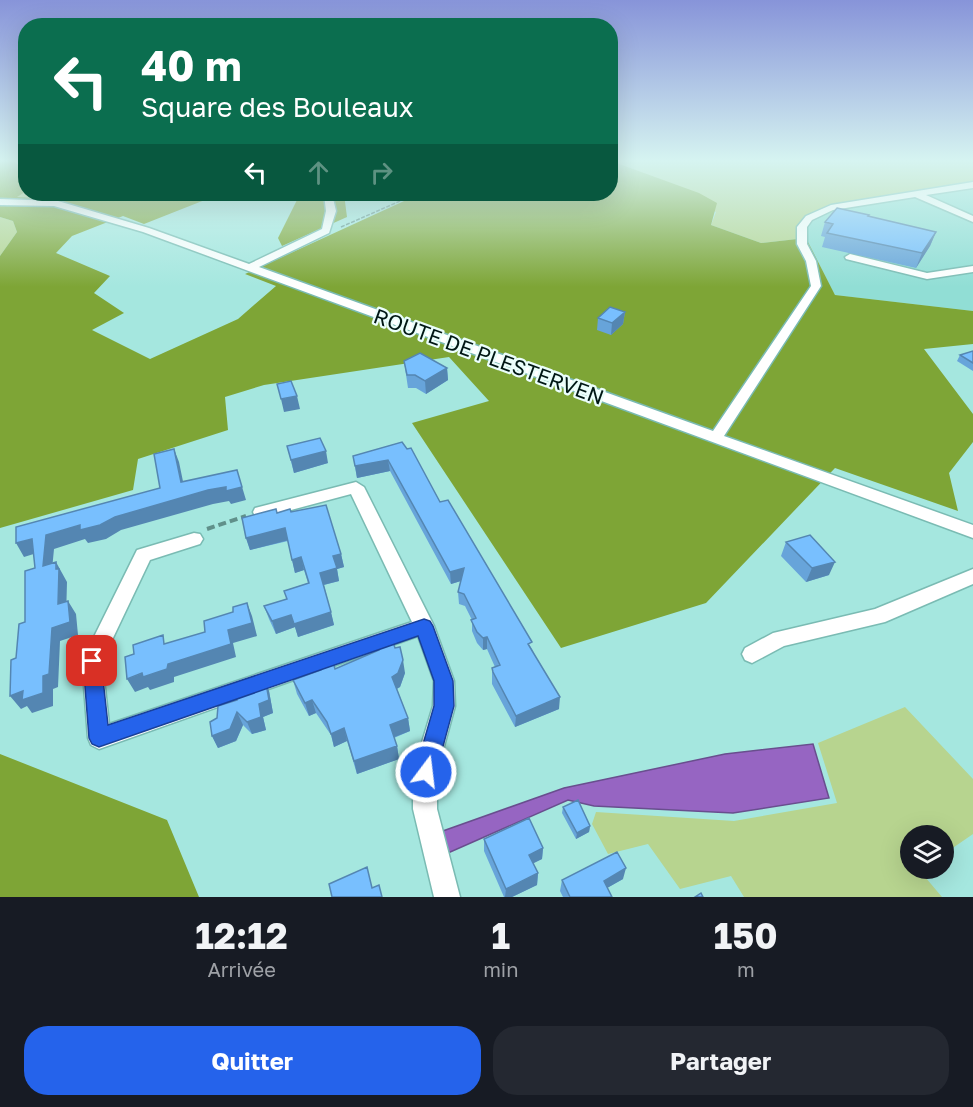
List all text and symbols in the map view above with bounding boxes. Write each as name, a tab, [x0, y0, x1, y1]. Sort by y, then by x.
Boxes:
text: 40 m	[141, 40, 242, 90]
icon: left	[42, 42, 120, 120]
text: Square des Bouleaux	[141, 91, 414, 123]
icon: left	[239, 156, 272, 189]
icon: ahead	[302, 156, 335, 189]
icon: right	[365, 156, 398, 189]
street label: ROUTE DE PLESTERVEN	[370, 302, 608, 410]
pin	[66, 635, 117, 686]
icon: arrive	[75, 644, 108, 677]
position arrow	[394, 740, 458, 804]
map controls	[900, 825, 954, 879]
button: layers	[900, 825, 954, 879]
text: 12:12	[195, 914, 288, 957]
text: 1	[492, 914, 510, 957]
text: 150	[714, 914, 778, 957]
text: Arrivée	[207, 957, 276, 981]
text: min	[483, 957, 519, 981]
text: m	[737, 957, 755, 981]
button: Quitter	[24, 1026, 481, 1095]
button: Partager	[493, 1026, 949, 1095]

